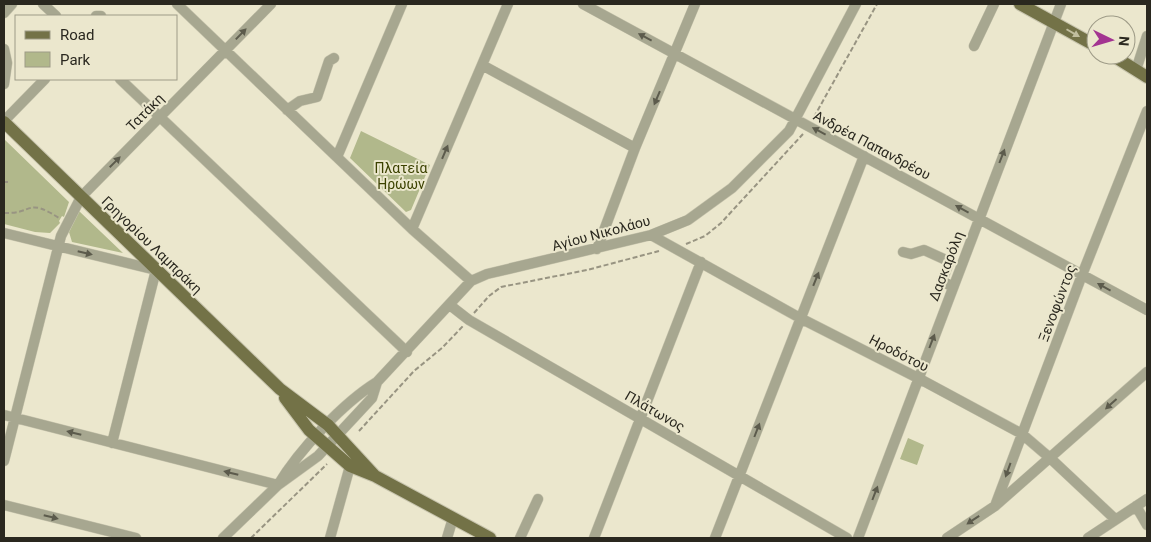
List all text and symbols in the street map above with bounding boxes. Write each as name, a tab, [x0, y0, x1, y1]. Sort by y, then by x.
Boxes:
legend	[15, 15, 178, 80]
north arrow	[1086, 15, 1136, 65]
text: Road	[60, 26, 94, 44]
one-way arrow	[235, 28, 247, 40]
one-way arrow	[1067, 29, 1080, 38]
one-way arrow	[638, 33, 652, 41]
text: N	[1116, 36, 1132, 47]
text: Park	[60, 51, 91, 69]
street label: Τατάκη	[123, 90, 167, 134]
one-way arrow	[652, 91, 660, 105]
street label: Ανδρέα Παπανδρέου	[811, 107, 933, 183]
one-way arrow	[812, 127, 825, 136]
one-way arrow	[441, 145, 449, 159]
one-way arrow	[999, 149, 1007, 163]
one-way arrow	[109, 156, 121, 168]
park label: Πλατεία Ηρώων	[375, 160, 428, 192]
street label: Γρηγορίου Λαμπράκη	[99, 193, 205, 297]
one-way arrow	[954, 205, 969, 213]
street label: Αγίου Νικολάου	[550, 212, 652, 254]
street label: Δασκαρόλη	[925, 229, 967, 303]
one-way arrow	[78, 249, 93, 257]
street label: Ξενοφώντος	[1035, 262, 1080, 344]
one-way arrow	[812, 271, 820, 286]
one-way arrow	[1098, 282, 1111, 291]
street label: Ηροδότου	[867, 331, 931, 375]
one-way arrow	[929, 334, 937, 348]
street label: Πλάτωνος	[622, 387, 688, 435]
one-way arrow	[1104, 399, 1117, 410]
one-way arrow	[753, 422, 761, 437]
one-way arrow	[66, 429, 81, 437]
one-way arrow	[1004, 463, 1012, 478]
one-way arrow	[224, 468, 239, 476]
one-way arrow	[872, 485, 879, 500]
one-way arrow	[44, 513, 59, 521]
one-way arrow	[967, 516, 980, 525]

